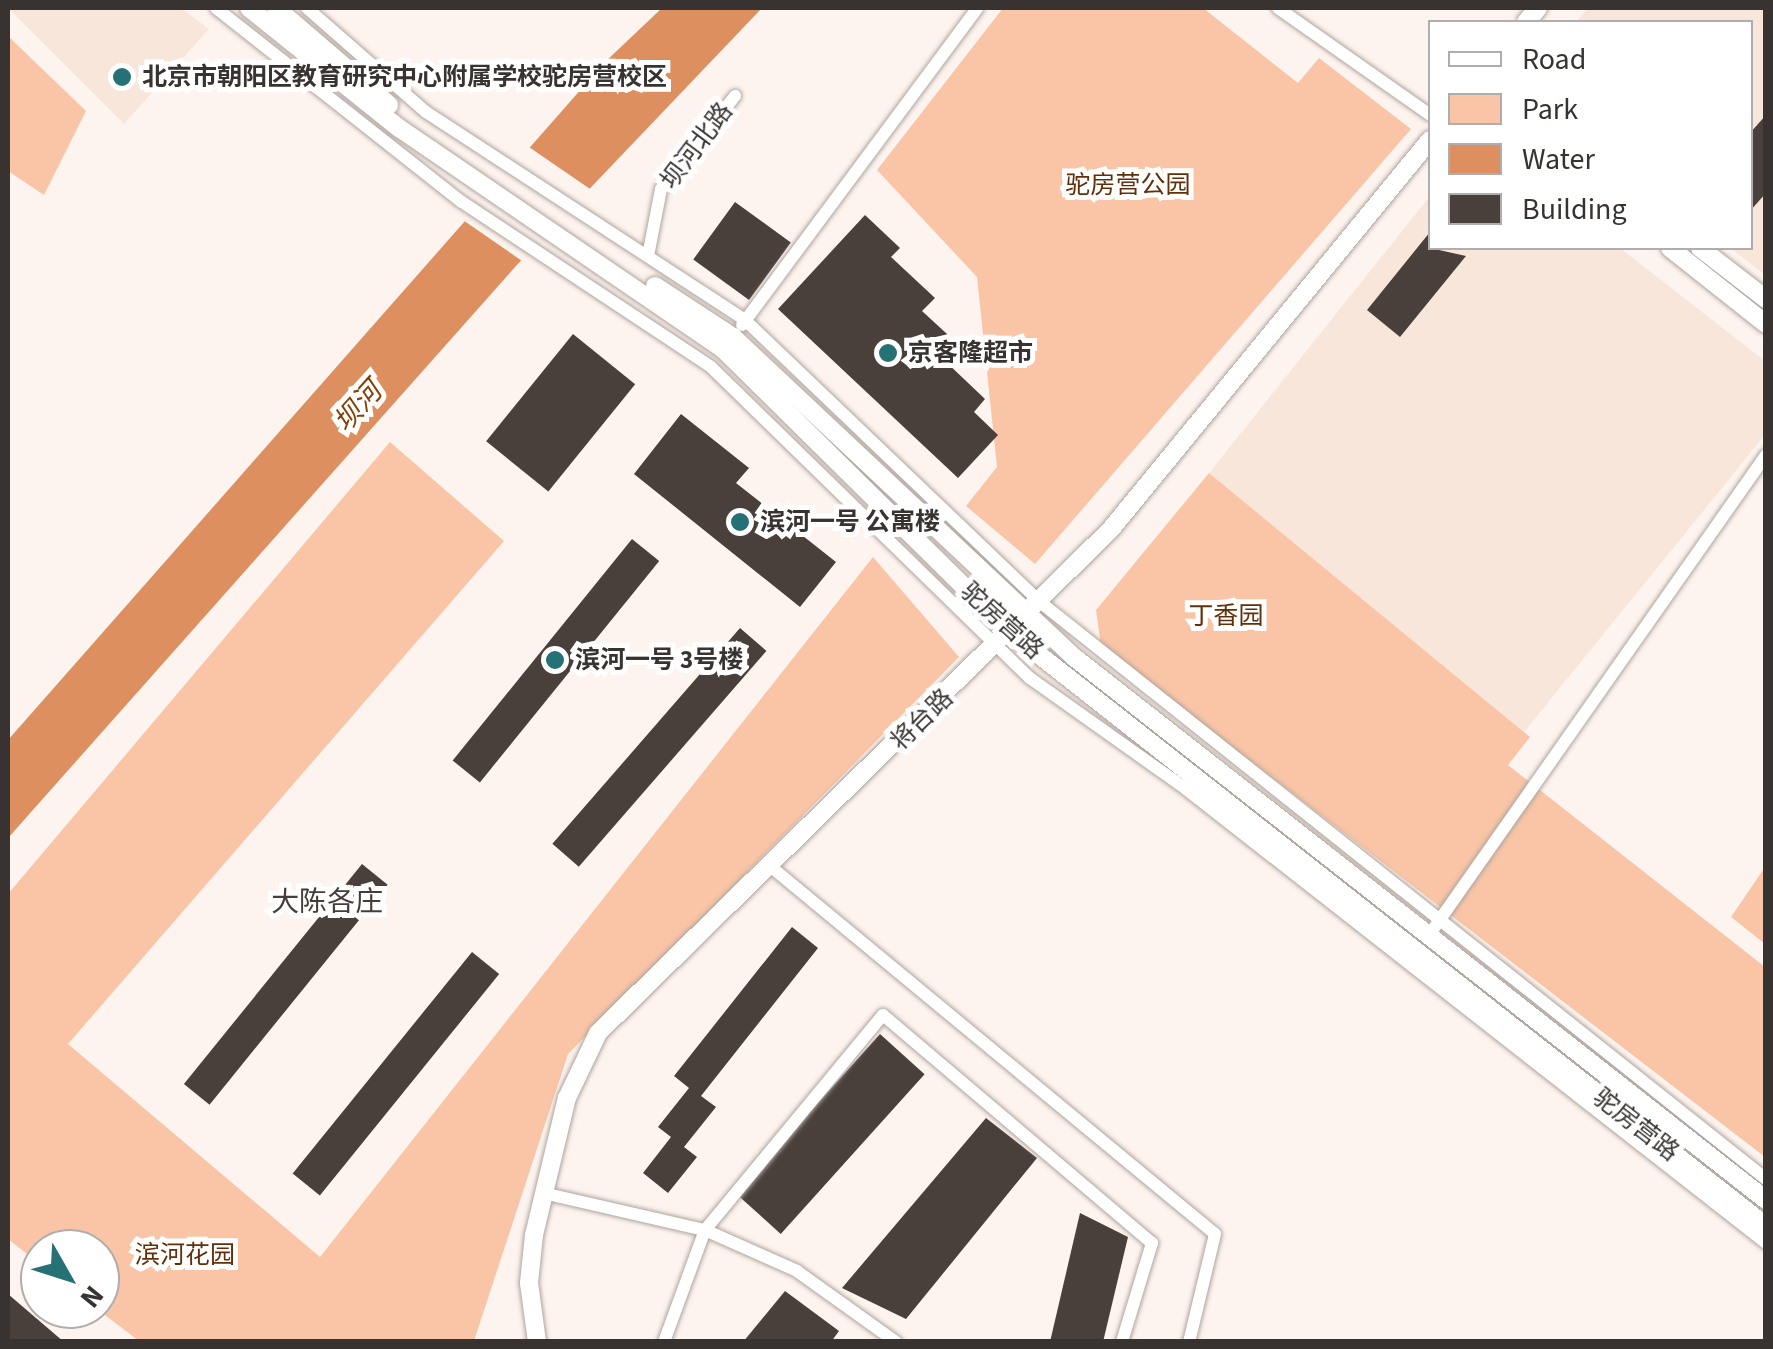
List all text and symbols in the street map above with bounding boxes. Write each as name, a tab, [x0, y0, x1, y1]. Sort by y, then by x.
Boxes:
legend	[1428, 20, 1753, 250]
text: Road	[1522, 38, 1586, 81]
place label: 北京市朝阳区教育研究中心附属学校驼房营校区	[142, 62, 667, 92]
marker: 北京市朝阳区教育研究中心附属学校驼房营校区	[111, 66, 133, 88]
text: Park	[1522, 88, 1578, 131]
street label: 坝河北路	[655, 97, 739, 195]
text: Water	[1522, 138, 1595, 181]
park label: 驼房营公园	[1066, 170, 1190, 200]
text: Building	[1522, 188, 1627, 231]
place label: 京客隆超市	[908, 338, 1033, 368]
marker: 京客隆超市	[877, 342, 899, 364]
water label: 坝河	[327, 375, 389, 439]
place label: 滨河一号 公寓楼	[760, 507, 940, 537]
marker: 滨河一号 公寓楼	[729, 511, 751, 533]
street label: 驼房营路	[955, 576, 1049, 666]
park label: 丁香园	[1189, 601, 1263, 631]
place label: 滨河一号 3号楼	[575, 645, 743, 675]
marker: 滨河一号 3号楼	[544, 649, 566, 671]
street label: 将台路	[885, 683, 959, 757]
district label: 大陈各庄	[271, 885, 383, 919]
street label: 驼房营路	[1587, 1082, 1685, 1168]
north arrow	[20, 1229, 120, 1329]
park label: 滨河花园	[135, 1240, 235, 1270]
text: N	[70, 1277, 113, 1316]

